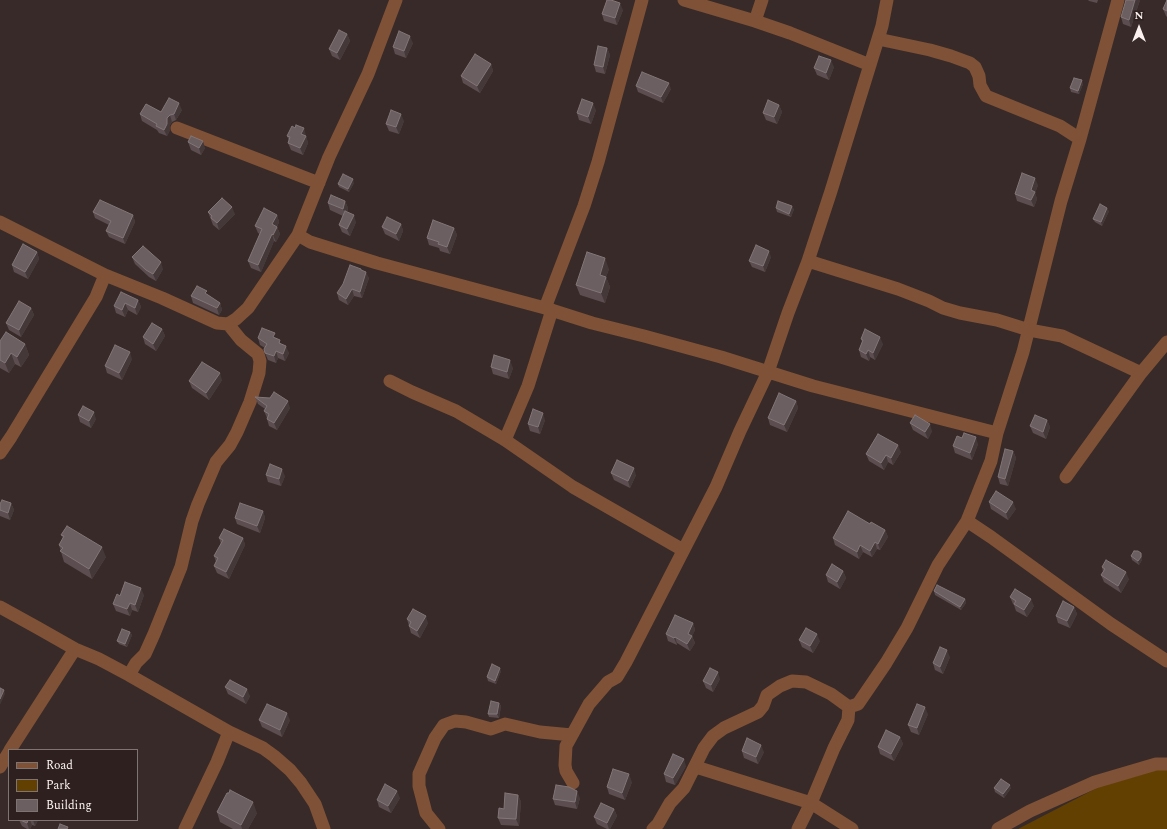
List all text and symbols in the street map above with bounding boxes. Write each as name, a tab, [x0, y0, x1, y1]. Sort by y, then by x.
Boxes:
text: N	[1135, 7, 1143, 24]
north arrow	[1119, 8, 1159, 48]
legend	[8, 749, 138, 821]
text: Road	[46, 756, 73, 775]
text: Park	[46, 776, 71, 795]
text: Building	[46, 796, 92, 815]

